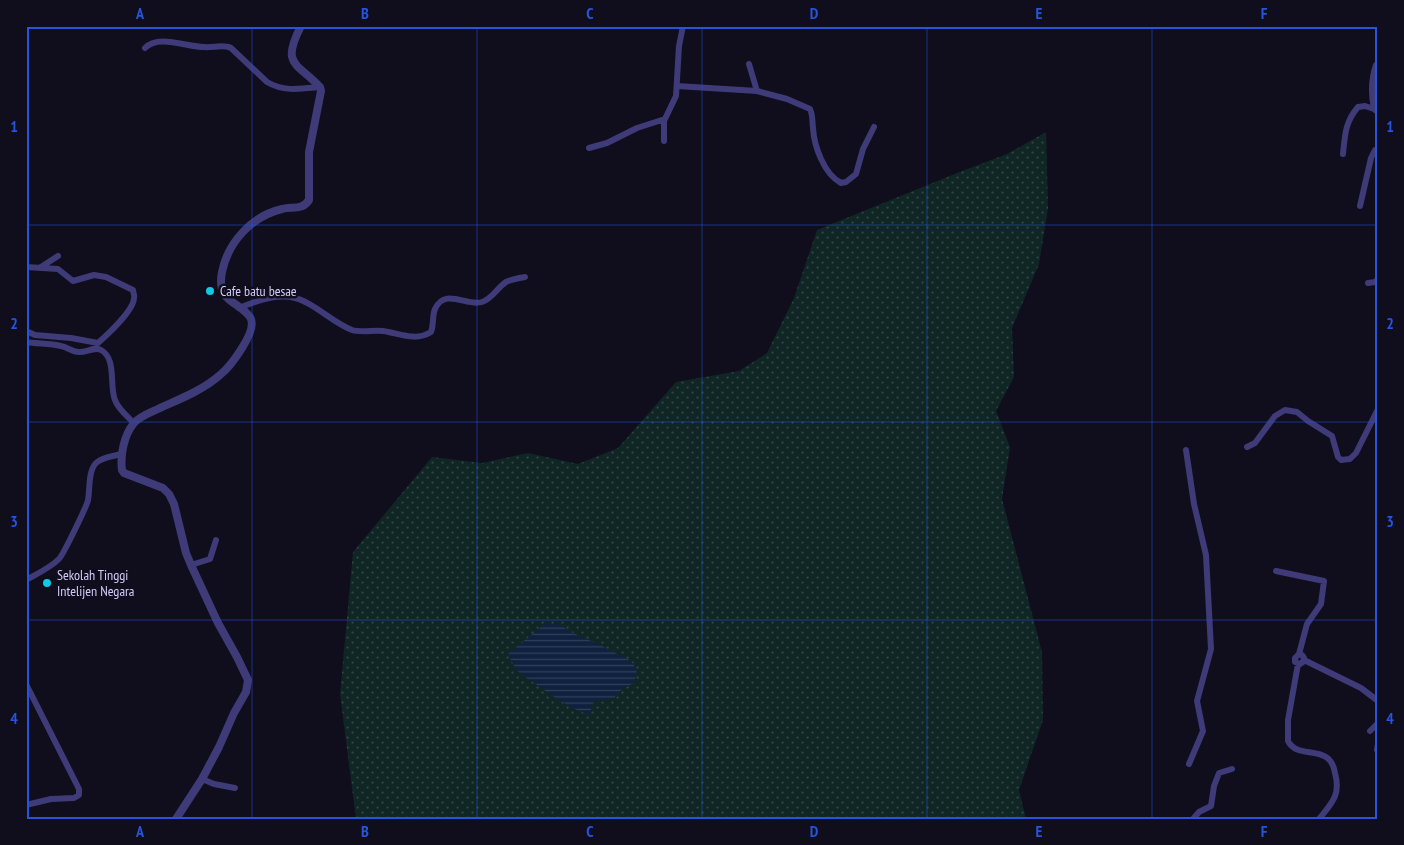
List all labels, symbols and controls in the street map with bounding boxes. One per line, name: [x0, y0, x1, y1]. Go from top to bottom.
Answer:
text: A: [135, 3, 145, 23]
text: B: [361, 3, 369, 23]
text: C: [586, 3, 594, 23]
text: D: [810, 3, 819, 23]
text: E: [1036, 3, 1043, 23]
text: F: [1261, 3, 1268, 23]
text: 1: [10, 116, 18, 136]
text: 1: [1386, 116, 1394, 136]
place label: Cafe batu besae: [220, 282, 297, 300]
marker: Cafe batu besae: [204, 285, 216, 297]
text: 2: [10, 313, 18, 333]
text: 2: [1386, 313, 1394, 333]
text: 3: [10, 511, 18, 531]
text: 3: [1386, 511, 1394, 531]
place label: Sekolah Tinggi Intelijen Negara: [57, 566, 134, 600]
marker: Sekolah Tinggi Intelijen Negara: [41, 577, 53, 589]
text: 4: [10, 708, 18, 728]
text: 4: [1386, 708, 1394, 728]
text: A: [135, 821, 145, 841]
text: B: [361, 821, 369, 841]
text: C: [586, 821, 594, 841]
text: D: [810, 821, 819, 841]
text: E: [1036, 821, 1043, 841]
text: F: [1261, 821, 1268, 841]

